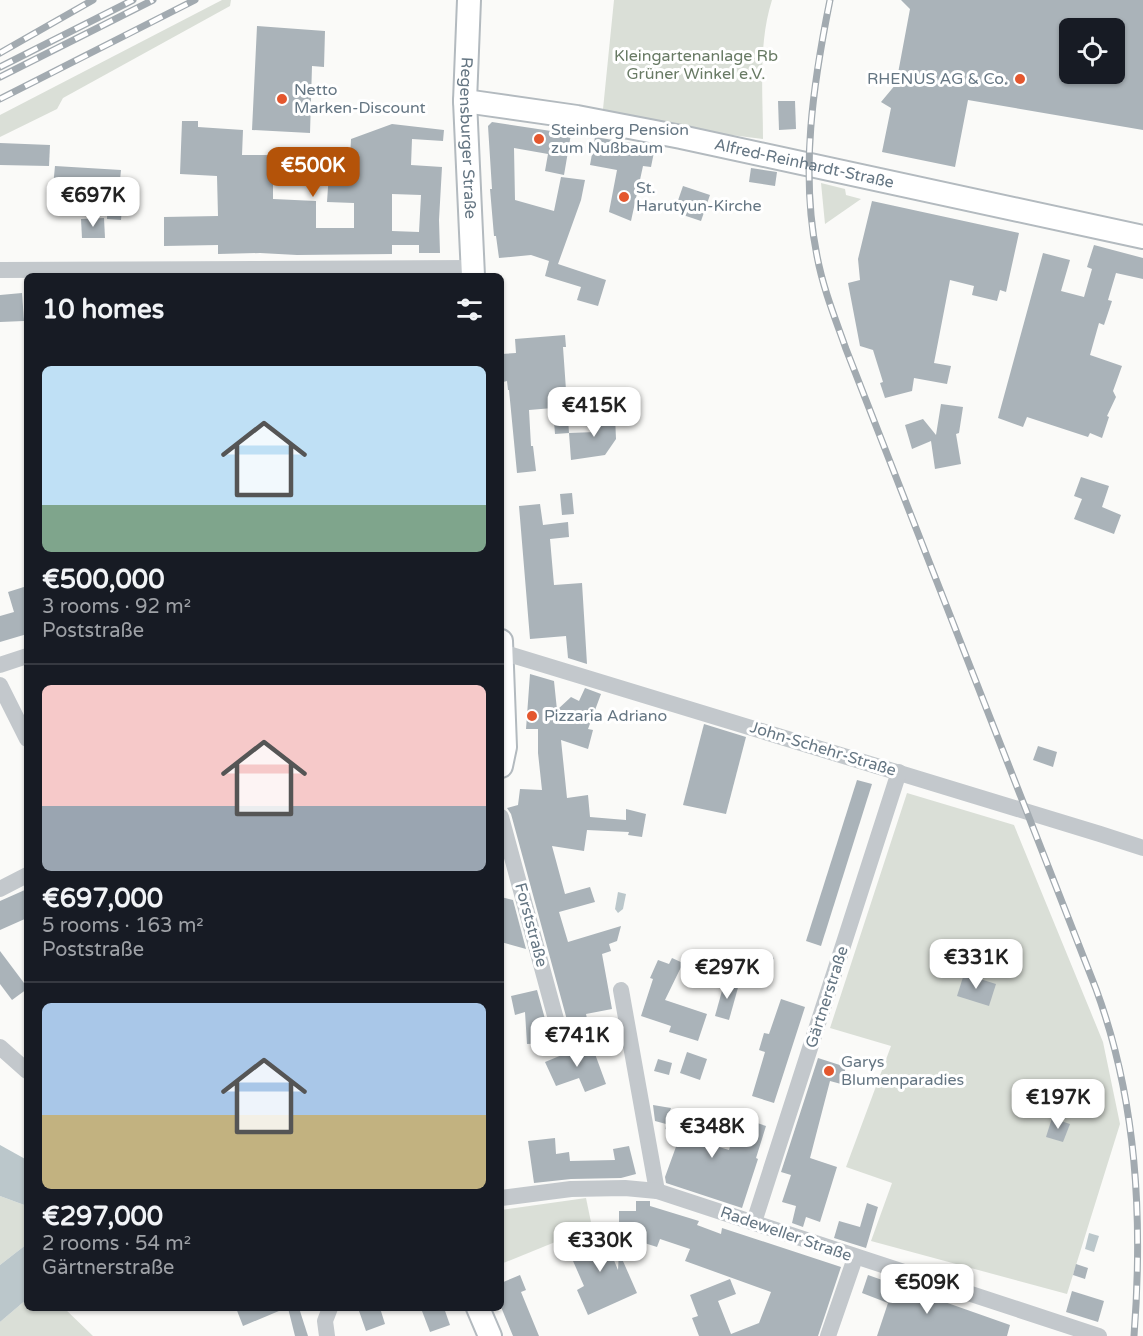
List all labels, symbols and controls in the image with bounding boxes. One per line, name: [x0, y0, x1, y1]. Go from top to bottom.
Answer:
map controls: [1059, 18, 1125, 84]
button: locate: [1059, 18, 1125, 84]
park label: Kleingartenanlage Rb Grüner Winkel e.V.: [614, 46, 778, 84]
street label: Regensburger Straße: [455, 57, 480, 219]
place label: RHENUS AG & Co.: [867, 69, 1008, 89]
marker: RHENUS AG & Co.: [1013, 72, 1027, 86]
place label: Netto Marken-Discount: [294, 80, 426, 118]
marker: Netto Marken-Discount: [275, 92, 289, 106]
place label: Steinberg Pension zum Nußbaum: [551, 120, 689, 158]
marker: Steinberg Pension zum Nußbaum: [532, 132, 546, 146]
street label: Alfred-Reinhardt-Straße: [712, 134, 896, 193]
pin: €500K: [271, 147, 355, 198]
text: €500K: [281, 154, 345, 178]
pin: €697K: [51, 177, 135, 228]
place label: St. Harutyun-Kirche: [636, 178, 762, 216]
text: €697K: [61, 184, 125, 208]
marker: St. Harutyun-Kirche: [617, 190, 631, 204]
icon: filters: [453, 293, 486, 326]
text: 10 homes: [42, 294, 164, 325]
pin: €415K: [552, 387, 636, 438]
text: €415K: [562, 394, 626, 418]
icon: home: [210, 405, 318, 513]
text: €500,000: [42, 564, 164, 595]
text: 3 rooms · 92 m²: [42, 595, 191, 619]
text: Poststraße: [42, 619, 144, 643]
place label: Pizzaria Adriano: [544, 706, 667, 726]
marker: Pizzaria Adriano: [525, 709, 539, 723]
street label: John-Schehr-Straße: [748, 717, 898, 781]
icon: home: [210, 724, 318, 832]
street label: Forststraße: [510, 881, 552, 969]
text: €697,000: [42, 883, 163, 914]
text: 5 rooms · 163 m²: [42, 914, 204, 938]
text: Poststraße: [42, 938, 144, 962]
pin: €331K: [934, 939, 1018, 990]
street label: Gärtnerstraße: [801, 944, 853, 1050]
text: €331K: [944, 946, 1008, 970]
pin: €297K: [685, 949, 769, 1000]
text: €297K: [695, 956, 759, 980]
pin: €741K: [535, 1017, 619, 1068]
text: €741K: [545, 1024, 609, 1048]
icon: home: [210, 1042, 318, 1150]
place label: Garys Blumenparadies: [841, 1052, 964, 1090]
marker: Garys Blumenparadies: [822, 1064, 836, 1078]
pin: €197K: [1016, 1079, 1100, 1130]
text: €197K: [1026, 1086, 1090, 1110]
pin: €348K: [670, 1108, 754, 1159]
text: €348K: [680, 1115, 744, 1139]
text: €297,000: [42, 1201, 163, 1232]
street label: Radeweller Straße: [718, 1202, 854, 1266]
pin: €330K: [558, 1222, 642, 1273]
text: €330K: [568, 1229, 632, 1253]
text: 2 rooms · 54 m²: [42, 1232, 191, 1256]
text: Gärtnerstraße: [42, 1256, 174, 1280]
pin: €509K: [885, 1264, 969, 1315]
text: €509K: [895, 1271, 959, 1295]

